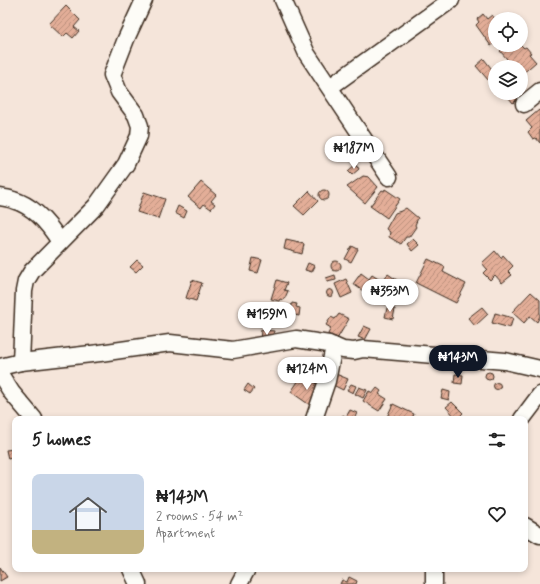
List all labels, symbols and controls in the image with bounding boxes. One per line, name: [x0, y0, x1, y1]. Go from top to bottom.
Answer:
map controls: [488, 12, 528, 100]
button: locate: [488, 12, 528, 52]
button: layers: [488, 60, 528, 100]
pin: ₦187M: [326, 136, 382, 170]
text: ₦187M: [334, 140, 374, 157]
pin: ₦353M: [362, 279, 418, 313]
text: ₦353M: [371, 283, 409, 300]
pin: ₦159M: [239, 302, 295, 336]
text: ₦159M: [247, 306, 287, 323]
pin: ₦143M: [430, 345, 486, 379]
text: ₦143M: [438, 349, 478, 366]
pin: ₦124M: [279, 357, 335, 391]
text: ₦124M: [286, 361, 328, 378]
text: 5 homes: [32, 429, 91, 451]
icon: filters: [486, 429, 508, 451]
text: ₦143M: [156, 486, 208, 508]
icon: home: [64, 490, 112, 538]
icon: heart: [486, 503, 508, 525]
text: 2 rooms · 54 m²: [156, 508, 243, 525]
text: Apartment: [156, 525, 215, 542]

